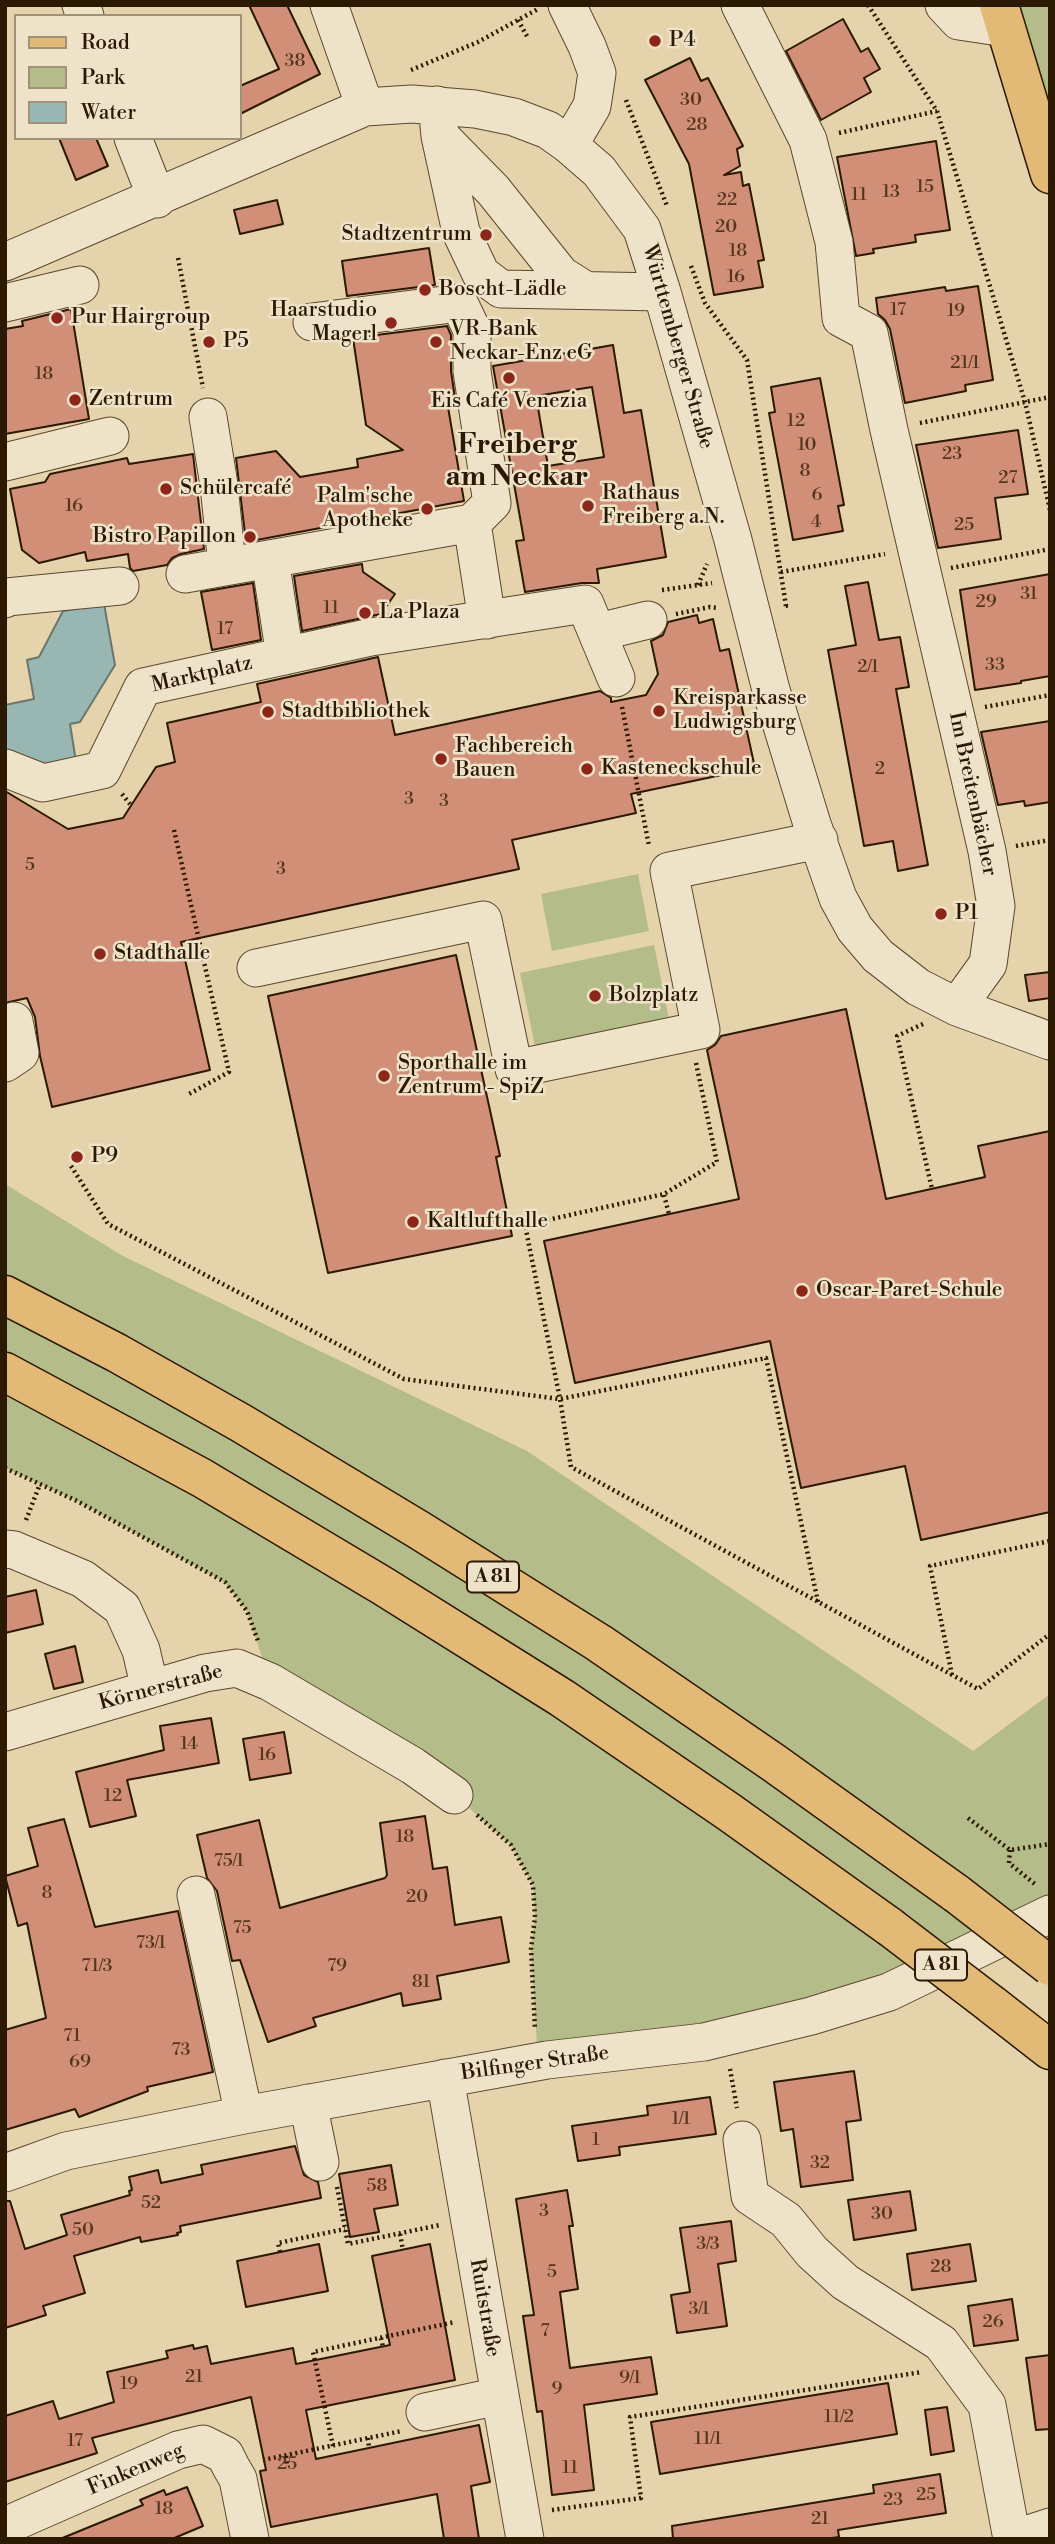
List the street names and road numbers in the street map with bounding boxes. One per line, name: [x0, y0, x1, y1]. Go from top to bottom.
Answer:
street label: Württemberger Straße: [636, 242, 718, 452]
street label: Marktplatz: [149, 651, 255, 699]
street label: Im Breitenbächer: [942, 710, 1002, 878]
road number: A 81: [467, 1562, 519, 1592]
street label: Körnerstraße: [96, 1659, 226, 1717]
road number: A 81: [915, 1950, 967, 1980]
street label: Bilfinger Straße: [459, 2041, 611, 2087]
street label: Ruitstraße: [463, 2257, 505, 2359]
street label: Finkenweg: [84, 2438, 188, 2502]

